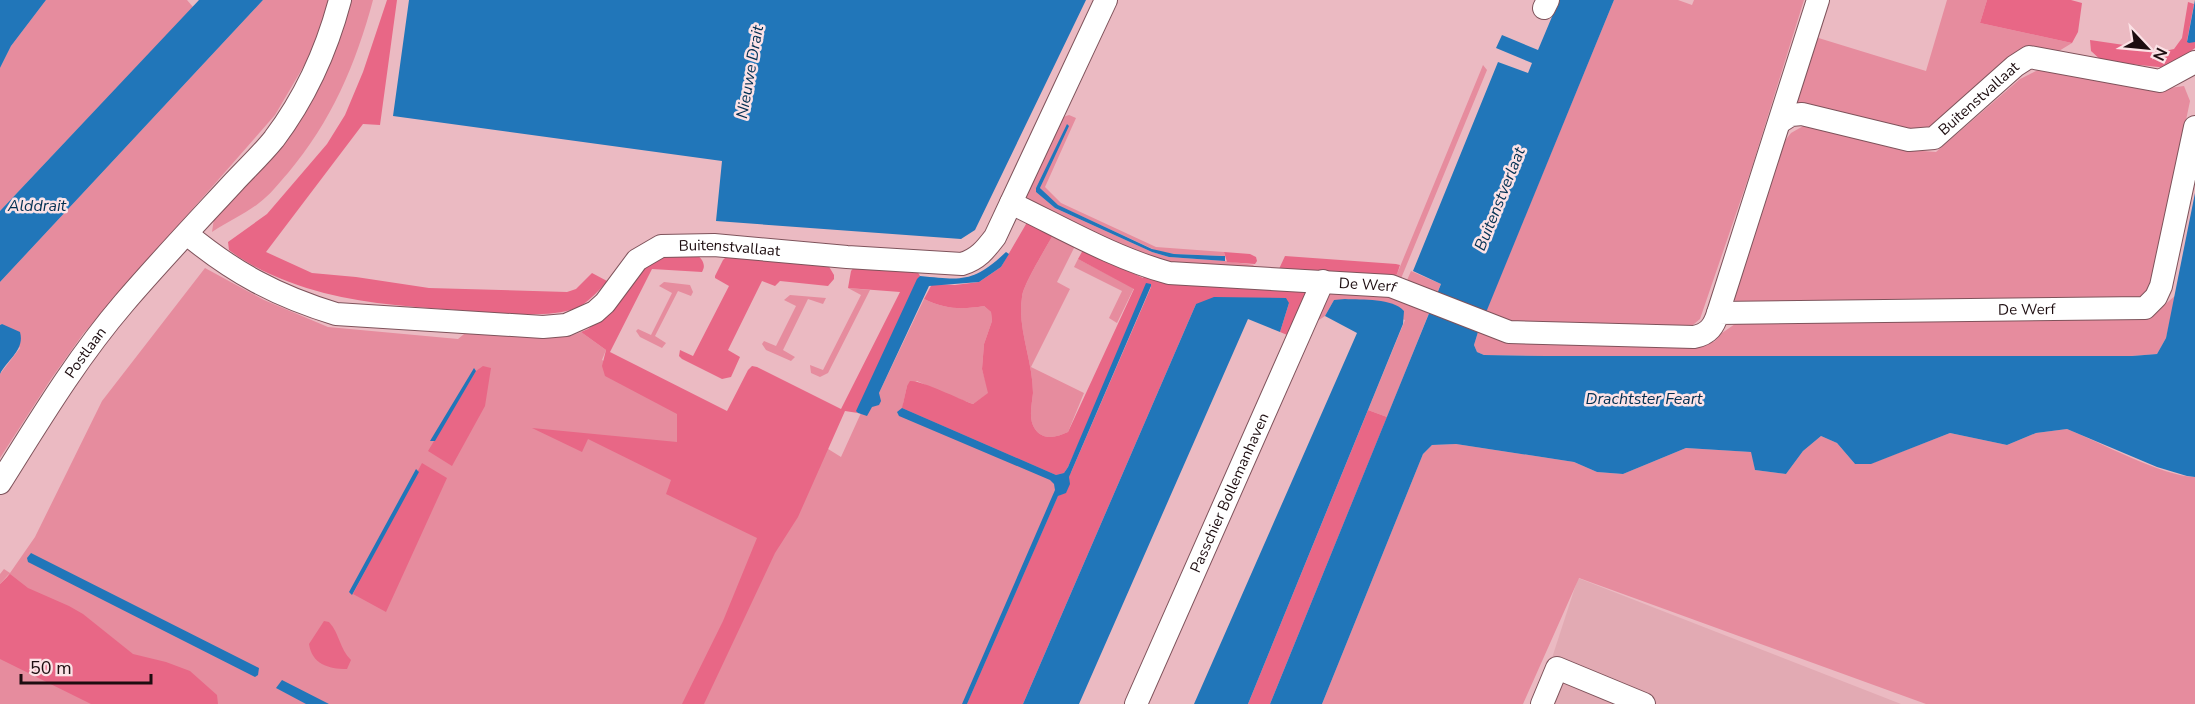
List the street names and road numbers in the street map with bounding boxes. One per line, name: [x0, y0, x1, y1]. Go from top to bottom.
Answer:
street label: Buitenstvallaat: [1934, 57, 2024, 140]
street label: Buitenstvallaat: [678, 235, 782, 261]
street label: De Werf: [1338, 273, 1400, 298]
street label: De Werf: [1998, 299, 2056, 320]
street label: Postlaan: [60, 323, 111, 382]
street label: Passchier Bollemanhaven: [1185, 410, 1274, 576]

